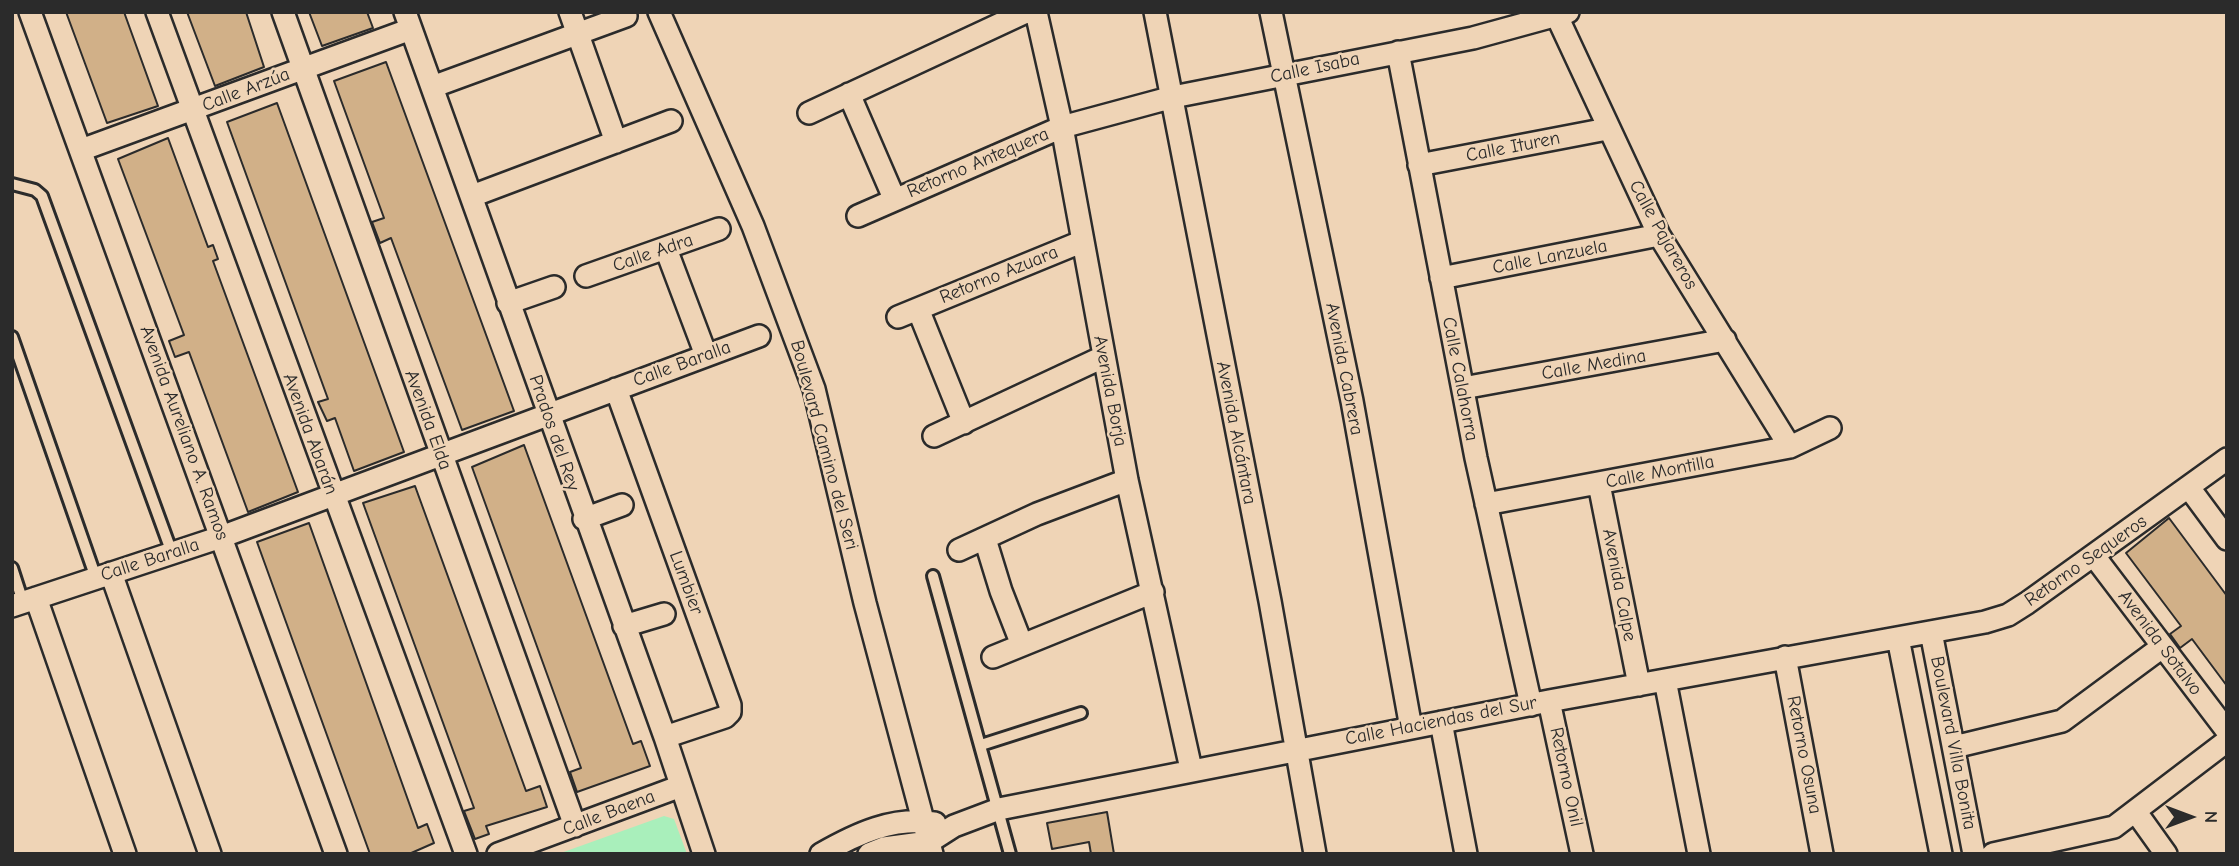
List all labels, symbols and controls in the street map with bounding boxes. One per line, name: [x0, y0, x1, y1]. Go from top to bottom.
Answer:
street label: Calle Isaba: [1268, 47, 1362, 89]
street label: Calle Arzúa: [199, 63, 293, 117]
street label: Retorno Antequera: [904, 123, 1052, 203]
street label: Calle Ituren: [1464, 127, 1562, 167]
street label: Calle Pajareros: [1624, 176, 1702, 294]
street label: Calle Adra: [610, 229, 696, 277]
street label: Calle Lanzuela: [1491, 235, 1609, 279]
street label: Retorno Azuara: [936, 241, 1062, 309]
street label: Avenida Cabrera: [1320, 301, 1368, 437]
street label: Calle Calahorra: [1437, 315, 1483, 443]
street label: Avenida Aureliano A. Ramos: [135, 323, 233, 543]
street label: Avenida Borja: [1088, 333, 1132, 449]
street label: Calle Baralla: [630, 336, 734, 392]
street label: Boulevard Camino del Seri: [785, 338, 863, 552]
street label: Calle Medina: [1540, 345, 1648, 385]
street label: Avenida Alcántara: [1211, 359, 1261, 507]
street label: Avenida Elda: [399, 367, 457, 473]
street label: Avenida Abarán: [277, 370, 343, 498]
street label: Prados del Rey: [524, 372, 584, 494]
street label: Calle Montilla: [1604, 450, 1716, 494]
street label: Retorno Sequeros: [2020, 510, 2152, 612]
street label: Avenida Calpe: [1597, 527, 1641, 643]
street label: Calle Baralla: [98, 533, 202, 587]
street label: Lumbier: [664, 548, 708, 618]
street label: Avenida Sotalvo: [2113, 586, 2207, 700]
street label: Boulevard Villa Bonita: [1925, 654, 1981, 832]
street label: Calle Haciendas del Sur: [1343, 691, 1539, 751]
street label: Retorno Osuna: [1781, 694, 1827, 816]
street label: Retorno Onil: [1544, 725, 1588, 829]
north arrow: [2155, 782, 2225, 852]
street label: Calle Baena: [560, 785, 658, 841]
text: N: [2200, 811, 2222, 823]

